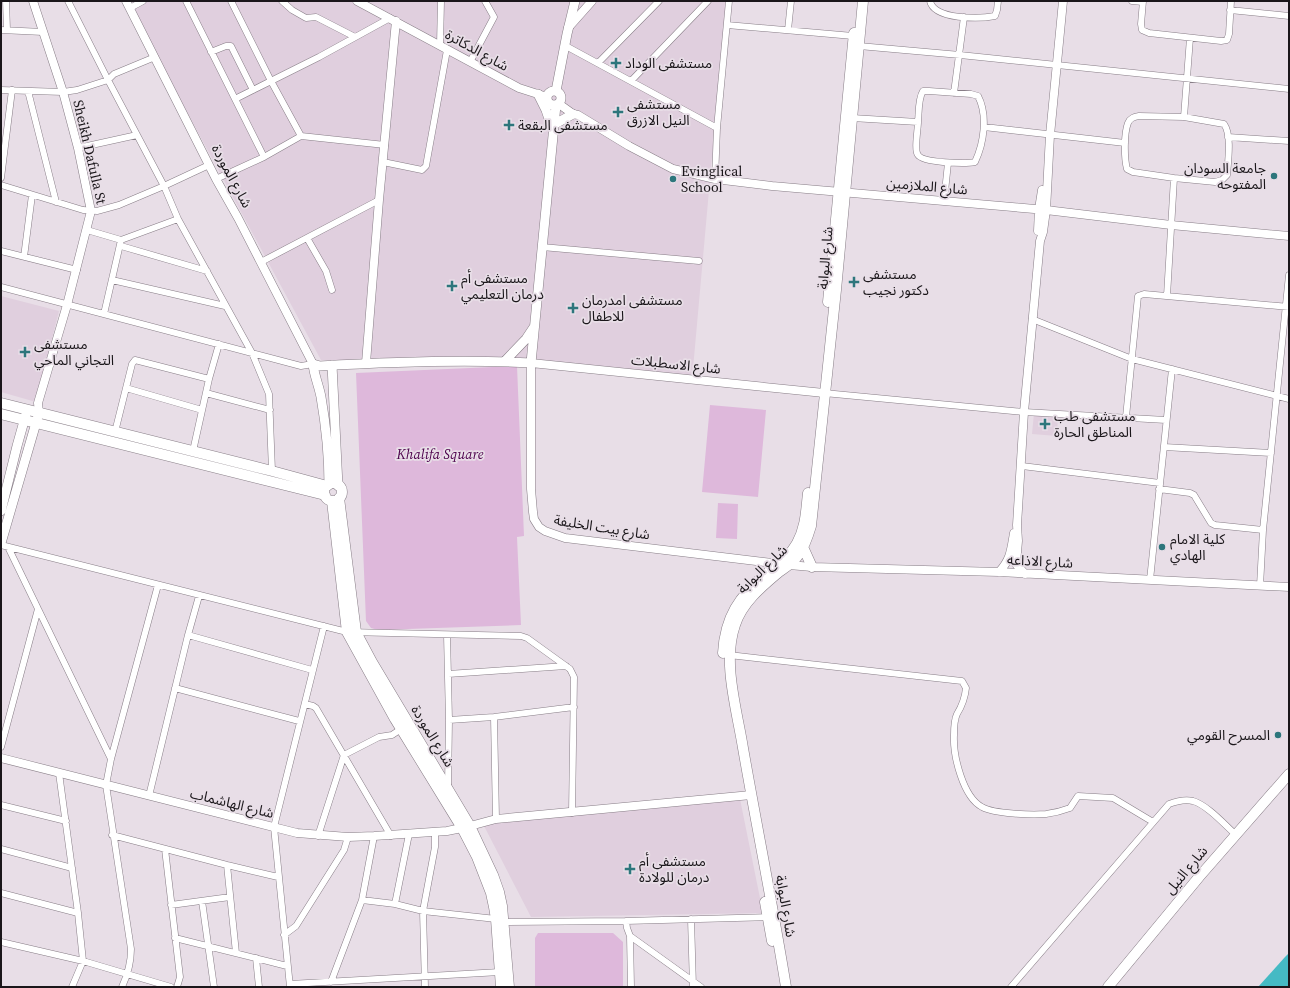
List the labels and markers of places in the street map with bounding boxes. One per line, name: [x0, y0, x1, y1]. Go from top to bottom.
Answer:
place label: مستشفى الوداد: [625, 53, 712, 73]
marker: مستشفى الوداد: [610, 57, 622, 69]
place label: مستشفى النيل الازرق: [627, 94, 690, 130]
marker: مستشفى النيل الازرق: [612, 106, 624, 118]
place label: مستشفى البقعة: [518, 115, 608, 135]
marker: مستشفى البقعة: [503, 119, 515, 131]
place label: جامعة السودان المفتوحه: [1184, 158, 1266, 194]
place label: Evinglical School: [681, 161, 742, 197]
marker: جامعة السودان المفتوحه: [1269, 171, 1279, 181]
marker: Evinglical School: [668, 174, 678, 184]
place label: مستشفى دكتور نجيب: [863, 264, 929, 300]
place label: مستشفى أم درمان التعليمي: [461, 268, 544, 305]
marker: مستشفى دكتور نجيب: [848, 276, 860, 288]
marker: مستشفى أم درمان التعليمي: [446, 280, 458, 292]
place label: مستشفى امدرمان للاطفال: [582, 290, 683, 326]
marker: مستشفى امدرمان للاطفال: [567, 302, 579, 314]
place label: مستشفى التجاني الماحي: [34, 334, 114, 371]
marker: مستشفى التجاني الماحي: [19, 346, 31, 358]
place label: مستشفى طب المناطق الحارة: [1054, 406, 1136, 442]
marker: مستشفى طب المناطق الحارة: [1039, 418, 1051, 430]
place label: كلية الامام الهادي: [1170, 529, 1225, 566]
marker: كلية الامام الهادي: [1157, 542, 1167, 552]
place label: المسرح القومي: [1187, 725, 1270, 746]
marker: المسرح القومي: [1273, 730, 1283, 740]
place label: مستشفى أم درمان للولادة: [639, 851, 710, 887]
marker: مستشفى أم درمان للولادة: [624, 863, 636, 875]

